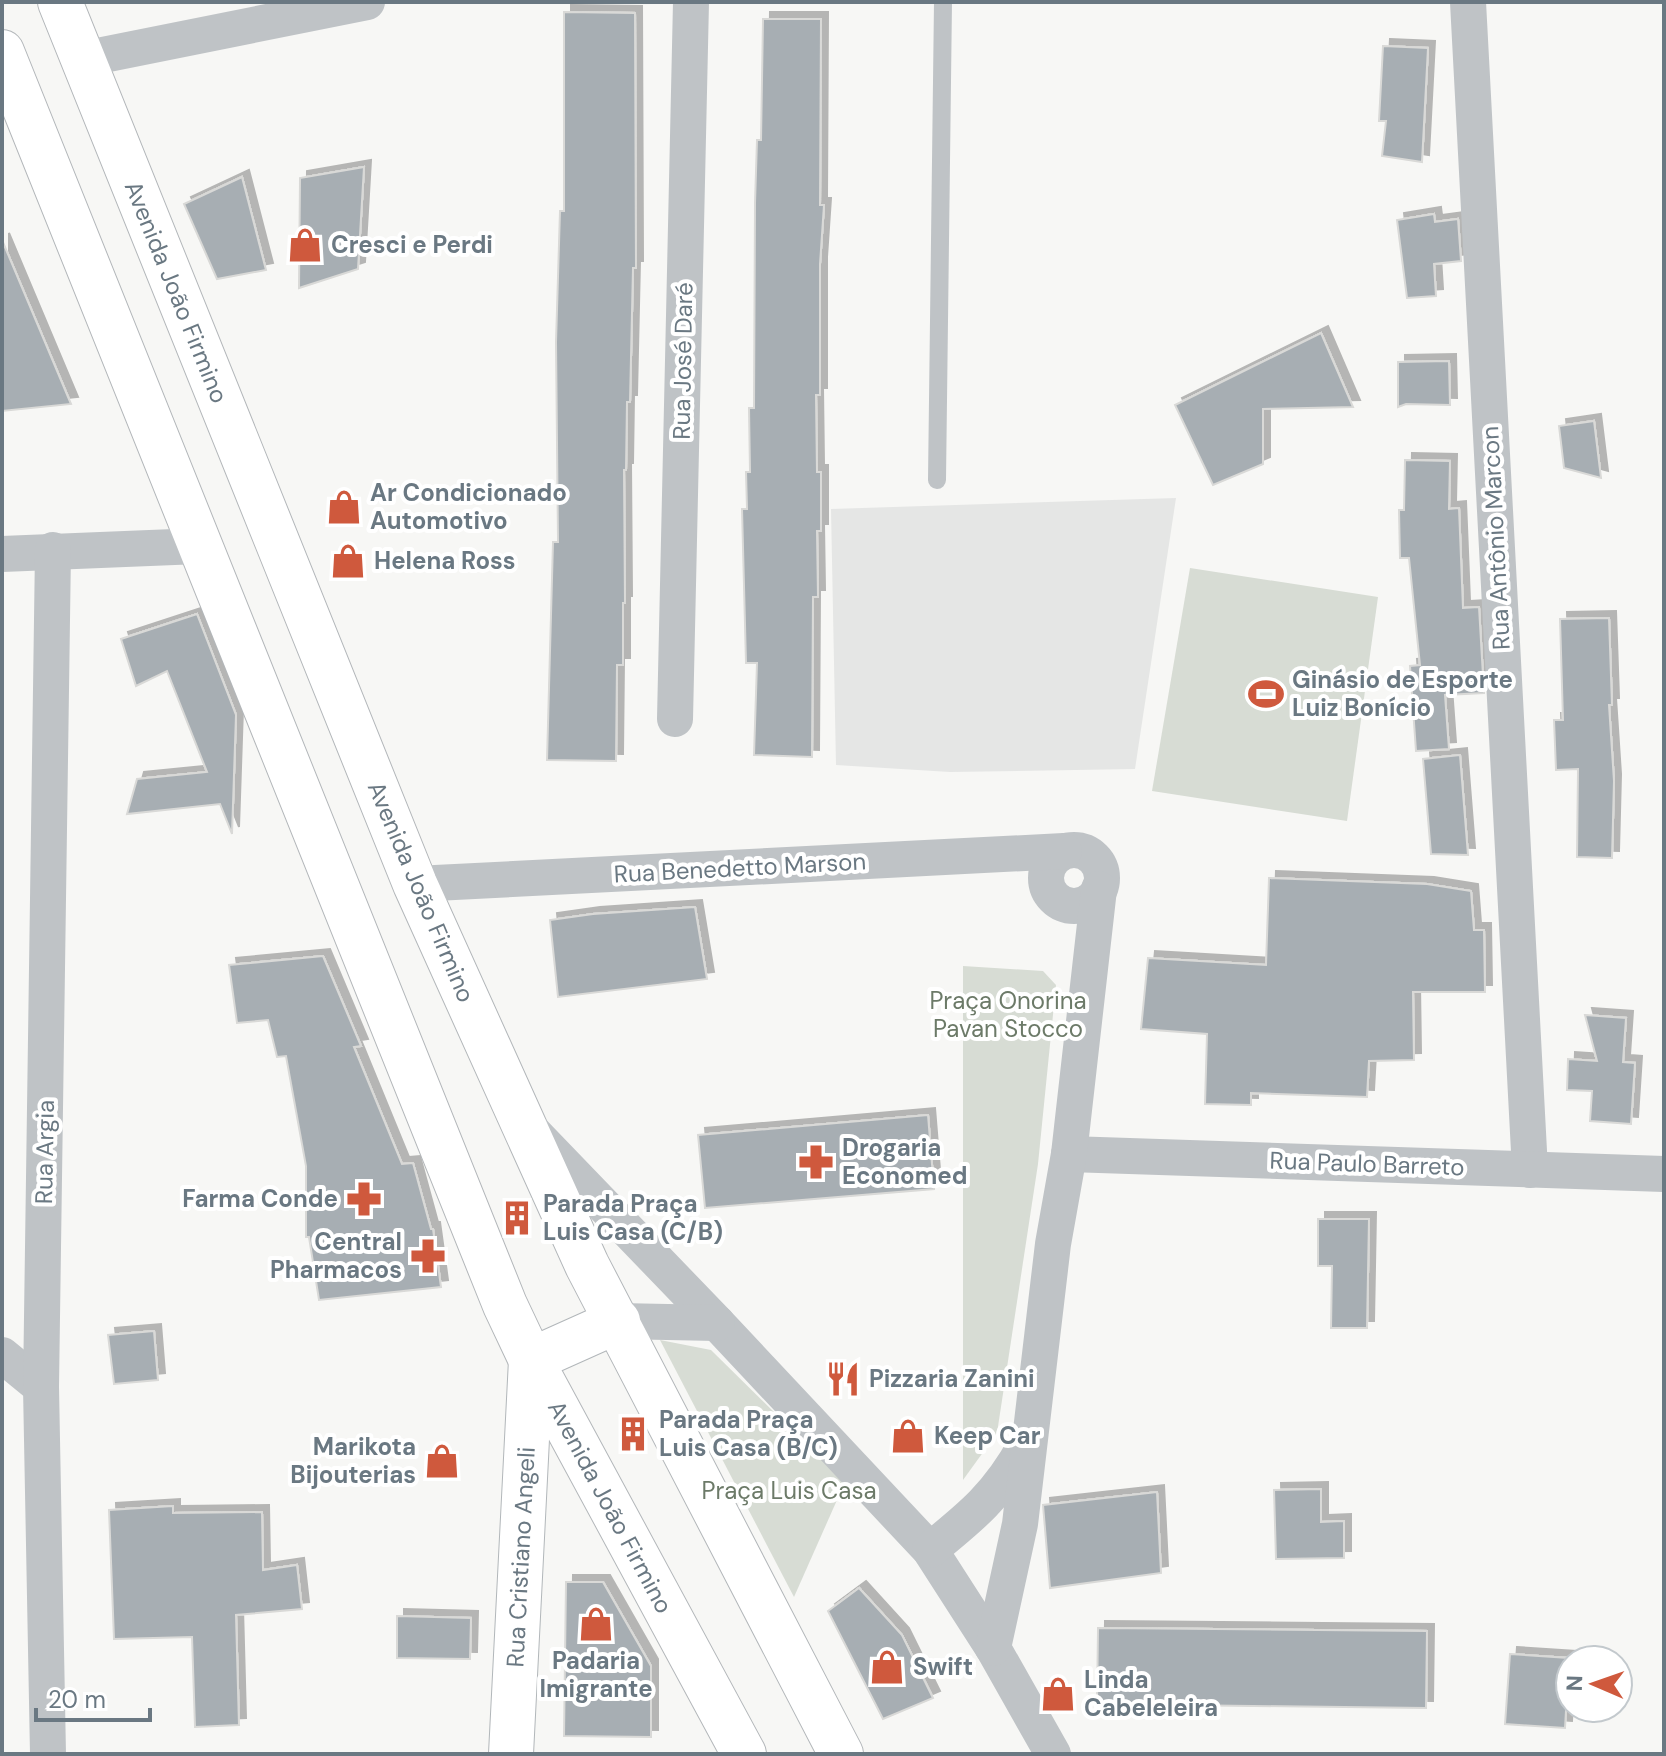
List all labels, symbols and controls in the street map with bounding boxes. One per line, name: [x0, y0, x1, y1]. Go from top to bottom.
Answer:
street label: Avenida João Firmino: [118, 176, 235, 407]
shop icon: Cresci e Perdi: [286, 226, 324, 264]
place label: Cresci e Perdi: [331, 229, 493, 260]
street label: Rua José Daré: [666, 282, 699, 440]
street label: Rua Antônio Marcon: [1474, 425, 1517, 651]
place label: Ar Condicionado Automotivo: [370, 477, 567, 536]
shop icon: Ar Condicionado Automotivo: [325, 488, 363, 526]
shop icon: Helena Ross: [329, 542, 367, 580]
place label: Helena Ross: [374, 545, 516, 576]
place label: Ginásio de Esporte Luiz Bonício: [1292, 664, 1513, 723]
sports icon: Ginásio de Esporte Luiz Bonício: [1247, 675, 1285, 713]
street label: Avenida João Firmino: [361, 777, 482, 1007]
street label: Rua Benedetto Marson: [613, 845, 867, 890]
park label: Praça Onorina Pavan Stocco: [929, 985, 1087, 1044]
street label: Rua Argia: [28, 1100, 61, 1204]
place label: Drogaria Economed: [842, 1132, 967, 1191]
pharmacy icon: Drogaria Economed: [797, 1143, 835, 1181]
street label: Rua Paulo Barreto: [1269, 1145, 1465, 1182]
pharmacy icon: Farma Conde: [345, 1180, 383, 1218]
place label: Farma Conde: [182, 1183, 338, 1214]
place label: Parada Praça Luis Casa (C/B): [543, 1188, 723, 1247]
building icon: Parada Praça Luis Casa (C/B): [498, 1199, 536, 1237]
place label: Central Pharmacos: [270, 1226, 402, 1285]
pharmacy icon: Central Pharmacos: [409, 1237, 447, 1275]
restaurant icon: Pizzaria Zanini: [824, 1360, 862, 1398]
place label: Pizzaria Zanini: [869, 1363, 1035, 1394]
street label: Avenida João Firmino: [541, 1395, 680, 1619]
place label: Parada Praça Luis Casa (B/C): [659, 1404, 838, 1463]
building icon: Parada Praça Luis Casa (B/C): [614, 1415, 652, 1453]
shop icon: Keep Car: [889, 1417, 927, 1455]
place label: Keep Car: [934, 1420, 1041, 1451]
place label: Marikota Bijouterias: [290, 1431, 416, 1490]
shop icon: Marikota Bijouterias: [423, 1442, 461, 1480]
street label: Rua Cristiano Angeli: [499, 1446, 542, 1668]
park label: Praça Luis Casa: [702, 1475, 876, 1506]
shop icon: Padaria Imigrante: [577, 1605, 615, 1643]
north arrow: [1554, 1644, 1634, 1724]
place label: Padaria Imigrante: [539, 1645, 653, 1704]
shop icon: Swift: [868, 1648, 906, 1686]
place label: Swift: [913, 1651, 973, 1682]
place label: Linda Cabeleleira: [1084, 1664, 1218, 1723]
scale bar: [36, 1672, 150, 1722]
shop icon: Linda Cabeleleira: [1039, 1675, 1077, 1713]
text: N: [1560, 1675, 1589, 1692]
text: 20 m: [48, 1684, 106, 1715]

